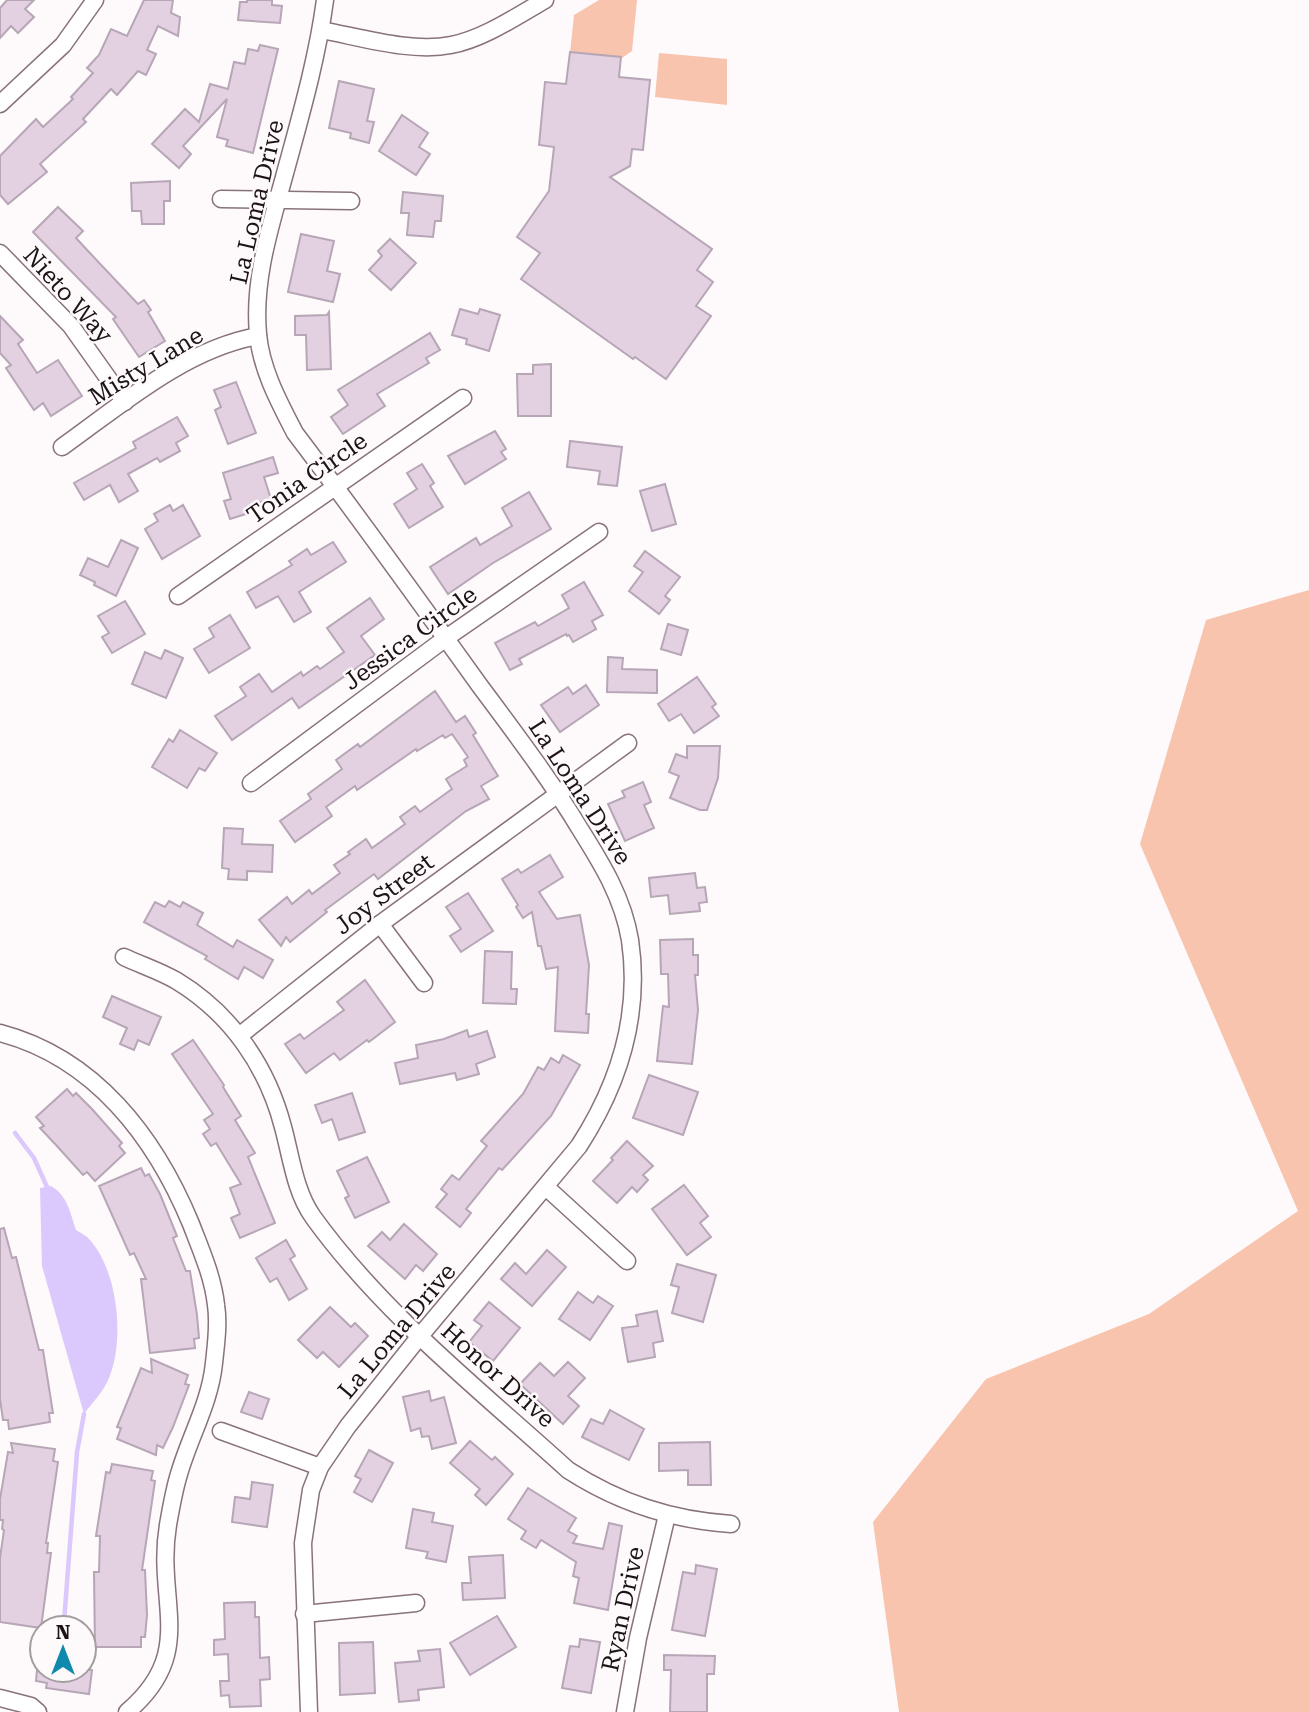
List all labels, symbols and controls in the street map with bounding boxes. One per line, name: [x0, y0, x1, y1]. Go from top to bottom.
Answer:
street label: La Loma Drive: [225, 117, 289, 287]
street label: Nieto Way: [18, 241, 119, 349]
street label: Misty Lane: [84, 321, 208, 411]
street label: Tonia Circle: [242, 426, 372, 530]
street label: Jessica Circle: [338, 580, 482, 696]
street label: La Loma Drive: [523, 714, 637, 870]
street label: Joy Street: [329, 848, 439, 940]
street label: La Loma Drive: [332, 1258, 462, 1404]
street label: Honor Drive: [435, 1317, 561, 1433]
street label: Ryan Drive: [596, 1544, 650, 1674]
north arrow: [28, 1614, 98, 1684]
text: N: [56, 1621, 71, 1644]

